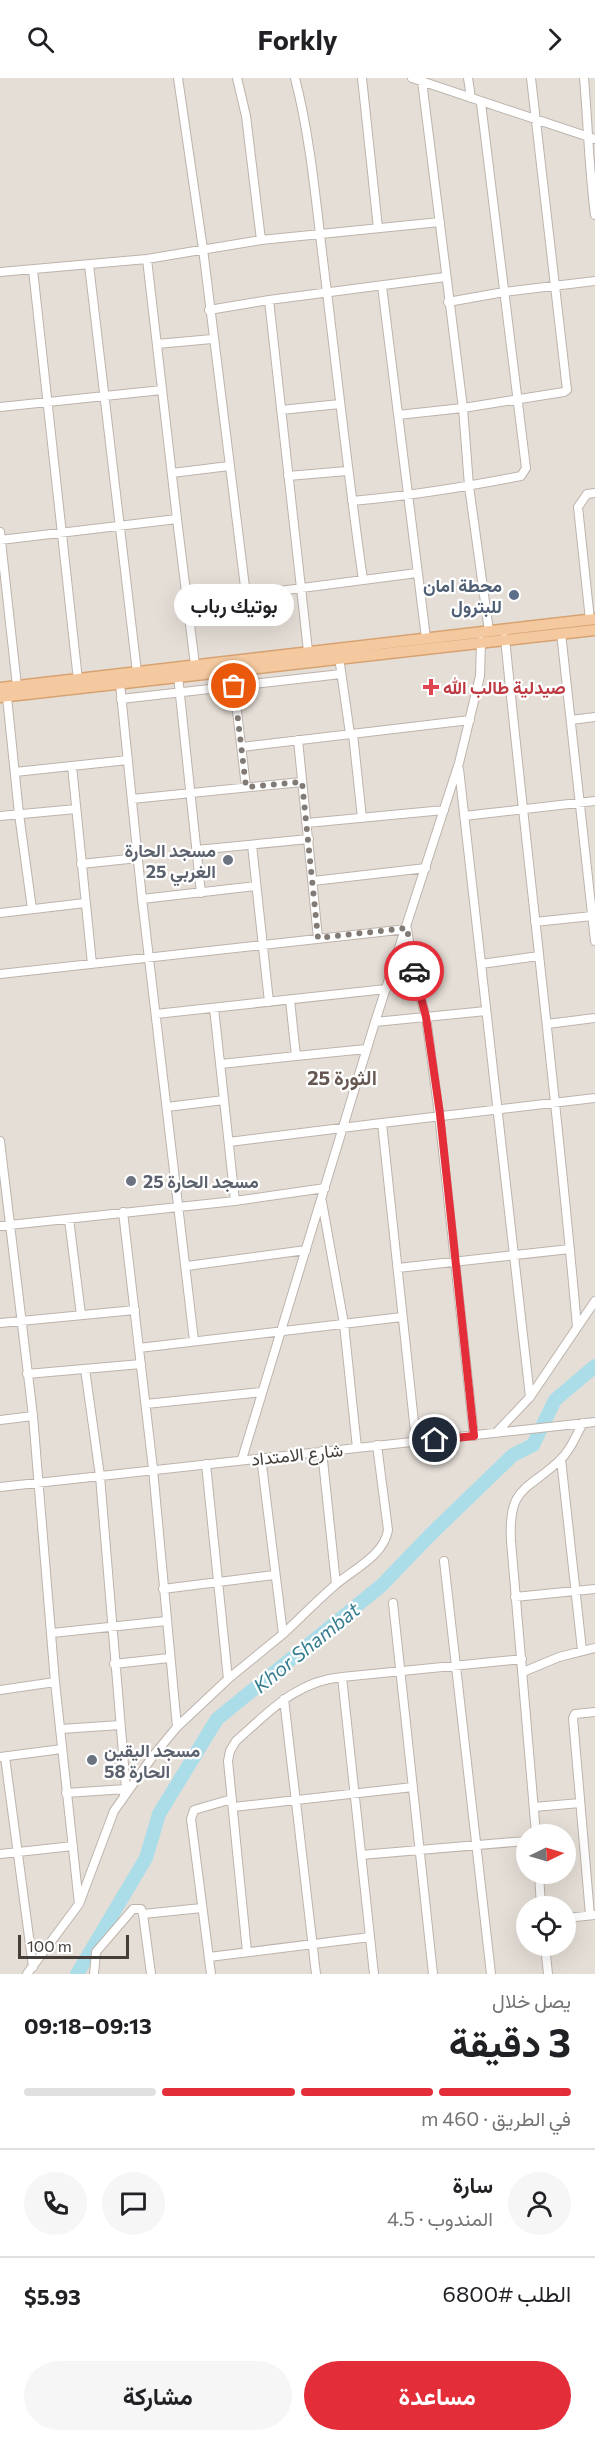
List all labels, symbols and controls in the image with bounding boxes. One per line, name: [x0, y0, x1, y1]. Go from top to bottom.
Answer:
icon: search: [24, 23, 57, 56]
text: Forkly: [257, 23, 338, 56]
icon: forward: [538, 23, 571, 56]
place label: محطة امان للبترول: [423, 574, 502, 618]
callout: بوتيك رباب: [174, 584, 294, 626]
marker: محطة امان للبترول: [507, 588, 521, 602]
text: بوتيك رباب: [190, 593, 278, 617]
pin: [208, 660, 259, 711]
icon: bag: [217, 669, 250, 702]
place label: صيدلية طالب الله: [443, 676, 566, 699]
marker: صيدلية طالب الله: [424, 680, 438, 694]
place label: مسجد الحارة 25 الغربي: [124, 839, 216, 887]
marker: مسجد الحارة 25 الغربي: [221, 853, 235, 867]
courier: [384, 941, 444, 1001]
icon: car: [398, 955, 431, 988]
district label: الثورة 25: [307, 1065, 377, 1091]
place label: مسجد الحارة 25: [143, 1170, 259, 1193]
marker: مسجد الحارة 25: [124, 1174, 138, 1188]
pin: [409, 1414, 460, 1465]
icon: home: [418, 1423, 451, 1456]
street label: شارع الامتداد: [250, 1438, 344, 1472]
water label: Khor Shambat: [248, 1596, 365, 1697]
place label: مسجد اليقين الحارة 58: [104, 1739, 201, 1783]
marker: مسجد اليقين الحارة 58: [85, 1753, 99, 1767]
north arrow: [516, 1824, 576, 1884]
map controls: [516, 1824, 576, 1956]
button: locate: [516, 1896, 576, 1956]
scale bar: [18, 1932, 129, 1960]
text: 100 m: [27, 1936, 72, 1955]
text: يصل خلال: [492, 1988, 571, 2012]
text: 09:13–09:18: [24, 2012, 152, 2039]
text: 3 دقيقة: [449, 2017, 571, 2065]
text: في الطريق · 460 m: [421, 2106, 571, 2130]
text: سارة: [452, 2171, 493, 2198]
button: phone: [24, 2172, 87, 2235]
button: chat: [102, 2172, 165, 2235]
button: person: [508, 2172, 571, 2235]
text: المندوب · 4.5: [387, 2206, 493, 2230]
text: الطلب #6800: [443, 2280, 571, 2307]
text: $5.93: [24, 2283, 81, 2310]
button: مشاركة: [24, 2361, 292, 2430]
button: مساعدة: [304, 2361, 571, 2430]

